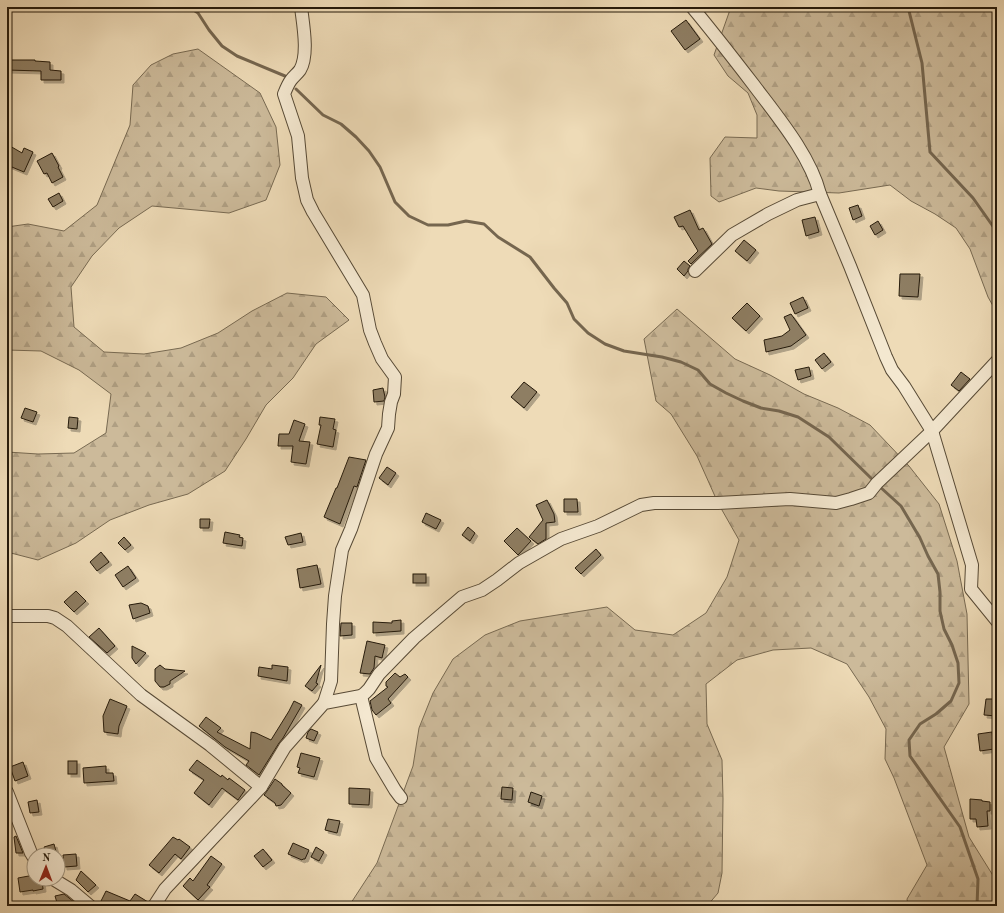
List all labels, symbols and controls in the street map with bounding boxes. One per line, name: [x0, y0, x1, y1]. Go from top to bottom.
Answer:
north arrow: [26, 847, 66, 887]
text: N: [42, 853, 51, 864]

